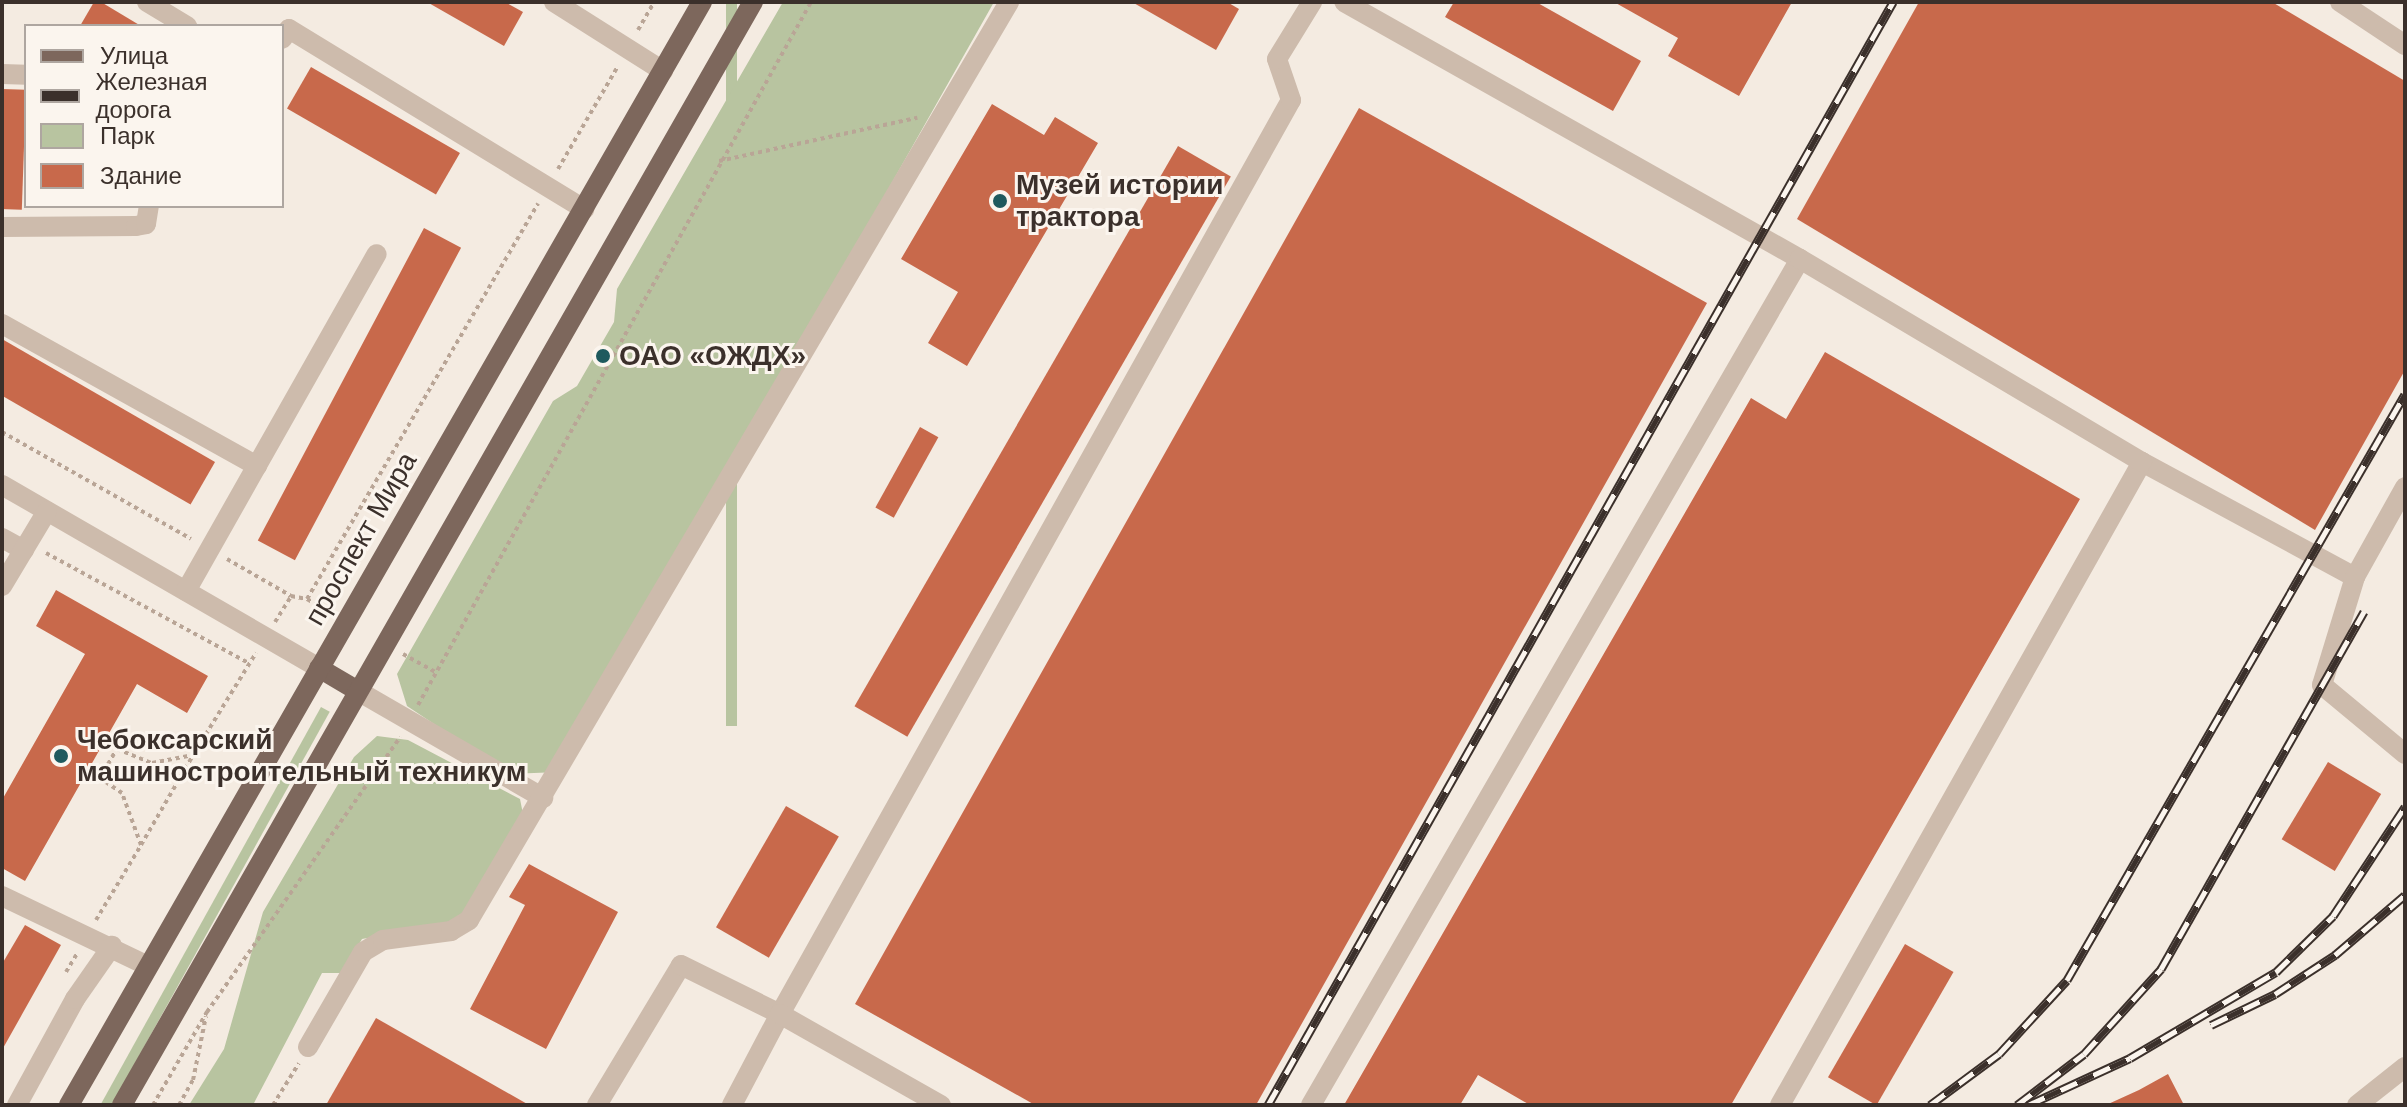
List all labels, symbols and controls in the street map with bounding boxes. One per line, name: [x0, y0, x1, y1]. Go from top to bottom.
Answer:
legend: [24, 24, 284, 208]
text: Улица: [100, 42, 168, 69]
text: Железная дорога: [96, 68, 207, 123]
text: Парк: [100, 122, 154, 149]
text: Здание: [100, 162, 182, 189]
place label: Музей истории трактора: [1016, 168, 1223, 234]
marker: Музей истории трактора: [991, 192, 1009, 210]
place label: ОАО «ОЖДХ»: [619, 339, 806, 373]
marker: ОАО «ОЖДХ»: [594, 347, 612, 365]
street label: проспект Мира: [298, 446, 424, 632]
place label: Чебоксарский машиностроительный техникум: [77, 723, 526, 789]
marker: Чебоксарский машиностроительный техникум: [52, 747, 70, 765]

